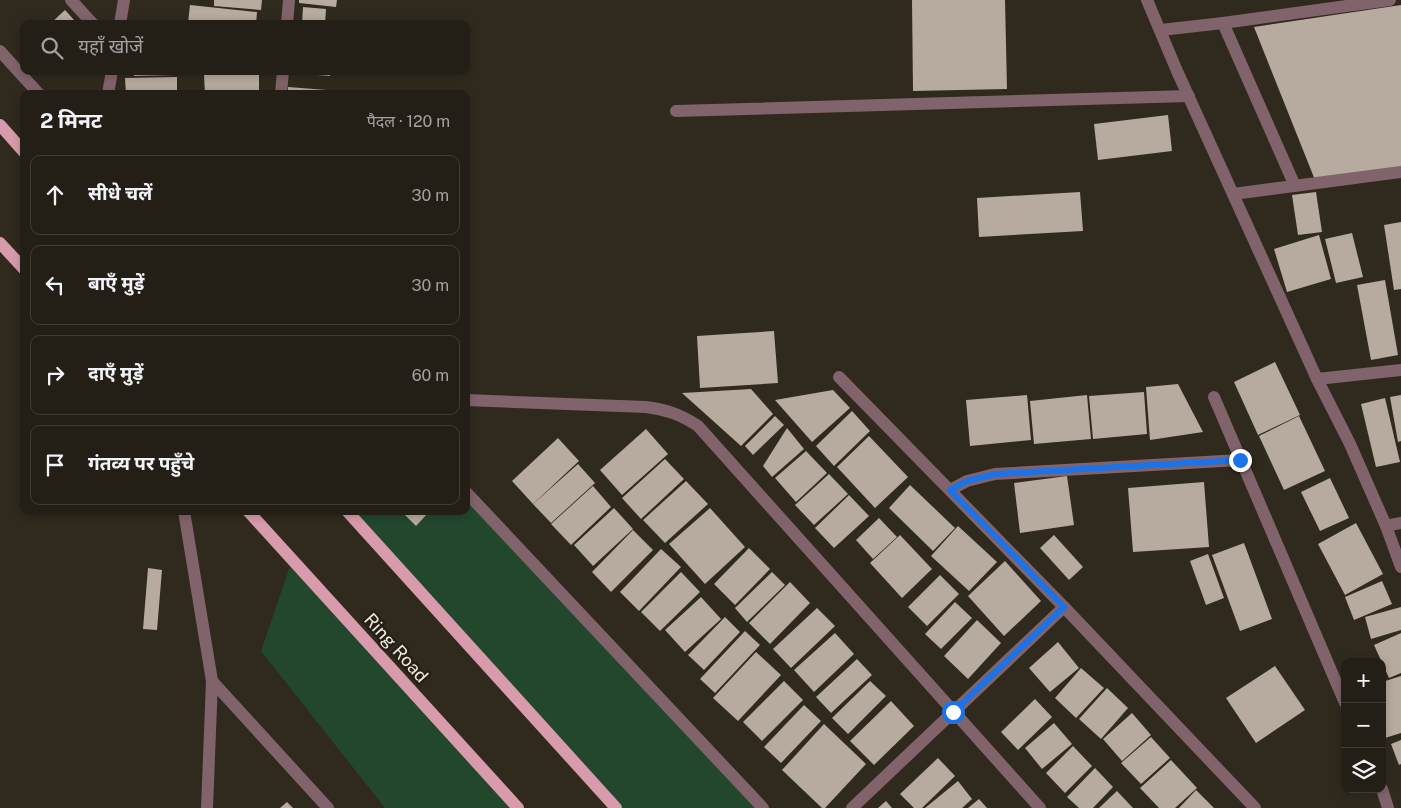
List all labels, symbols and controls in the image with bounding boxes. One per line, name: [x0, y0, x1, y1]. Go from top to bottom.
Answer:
search box: [20, 20, 470, 75]
icon: search: [38, 34, 66, 62]
text: यहाँ खोजें: [78, 35, 143, 57]
text: 2 मिनट: [40, 108, 102, 133]
text: पैदल · 120 m: [367, 112, 450, 131]
icon: ahead: [41, 181, 69, 209]
text: सीधे चलें: [88, 182, 152, 204]
text: 30 m: [412, 186, 449, 205]
icon: left: [41, 271, 69, 299]
text: बाएँ मुड़ें: [88, 272, 144, 294]
text: 30 m: [412, 276, 449, 295]
icon: right: [41, 361, 69, 389]
text: दाएँ मुड़ें: [88, 362, 143, 384]
text: 60 m: [412, 366, 449, 385]
route end: [1229, 449, 1252, 472]
icon: arrive: [41, 451, 69, 479]
text: गंतव्य पर पहुँचे: [88, 452, 194, 474]
street label: Ring Road: [360, 609, 433, 686]
map controls: [1341, 658, 1386, 793]
button: +: [1341, 658, 1386, 703]
route start: [942, 701, 965, 724]
button: −: [1341, 703, 1386, 748]
button: layers: [1341, 748, 1386, 793]

